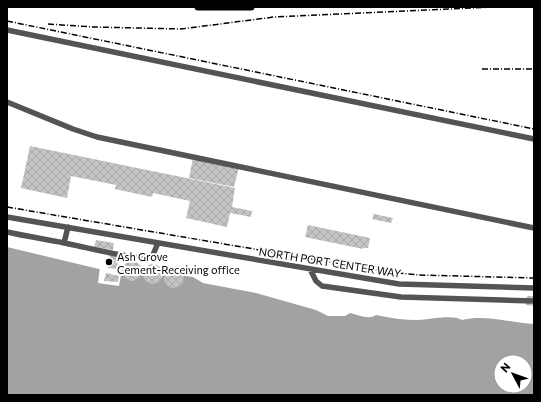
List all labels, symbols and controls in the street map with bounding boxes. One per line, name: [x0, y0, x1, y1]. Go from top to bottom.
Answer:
street label: NORTH PORT CENTER WAY: [258, 244, 402, 280]
place label: Ash Grove Cement-Receiving office: [117, 250, 240, 276]
marker: Ash Grove Cement-Receiving office: [104, 257, 114, 267]
north arrow: [493, 354, 533, 394]
text: N: [497, 360, 513, 374]

